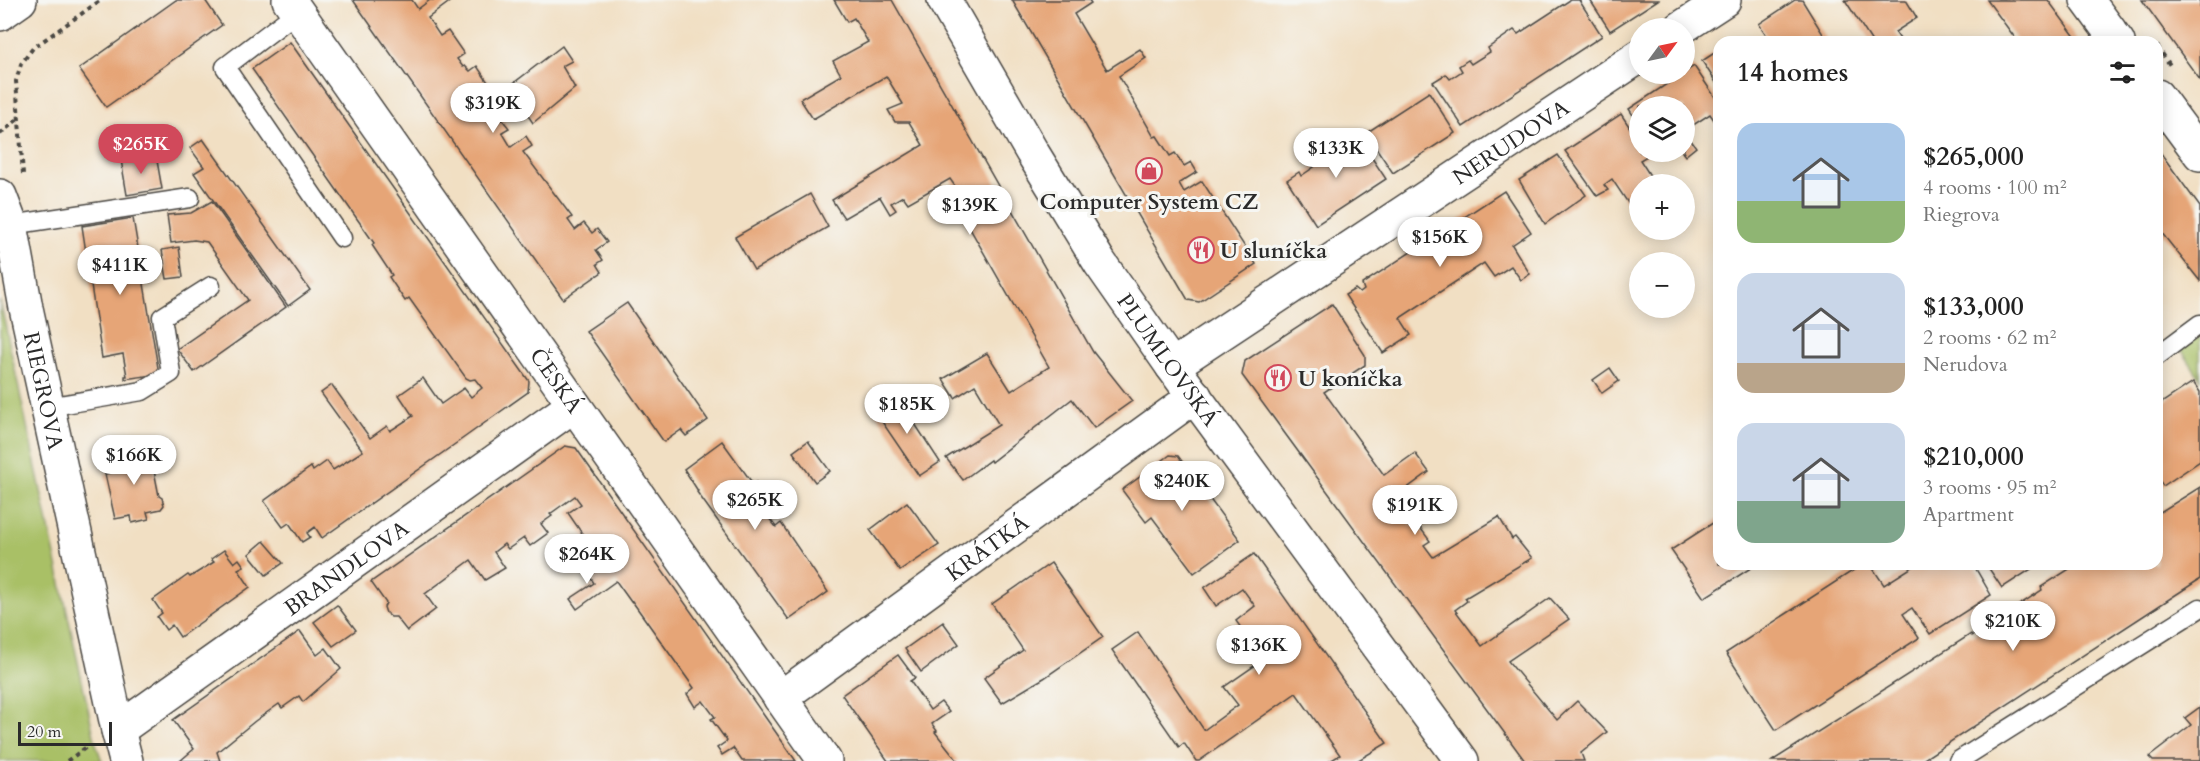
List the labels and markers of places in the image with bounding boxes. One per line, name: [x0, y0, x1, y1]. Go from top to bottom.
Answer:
pin: $319K: [451, 83, 535, 134]
pin: $265K: [99, 124, 183, 175]
pin: $133K: [1294, 128, 1378, 179]
shop icon: Computer System CZ: [1134, 156, 1164, 186]
pin: $139K: [928, 185, 1012, 236]
place label: Computer System CZ: [1040, 187, 1258, 217]
pin: $156K: [1398, 217, 1482, 268]
restaurant icon: U sluníčka: [1186, 235, 1216, 265]
place label: U sluníčka: [1220, 236, 1327, 266]
pin: $411K: [78, 245, 162, 296]
restaurant icon: U koníčka: [1263, 363, 1293, 393]
place label: U koníčka: [1298, 364, 1403, 394]
pin: $185K: [865, 384, 949, 435]
pin: $166K: [92, 435, 176, 486]
pin: $240K: [1140, 461, 1224, 512]
pin: $265K: [713, 480, 797, 531]
pin: $191K: [1373, 485, 1457, 536]
pin: $264K: [545, 534, 629, 585]
pin: $210K: [1971, 601, 2055, 652]
pin: $136K: [1217, 625, 1301, 676]

